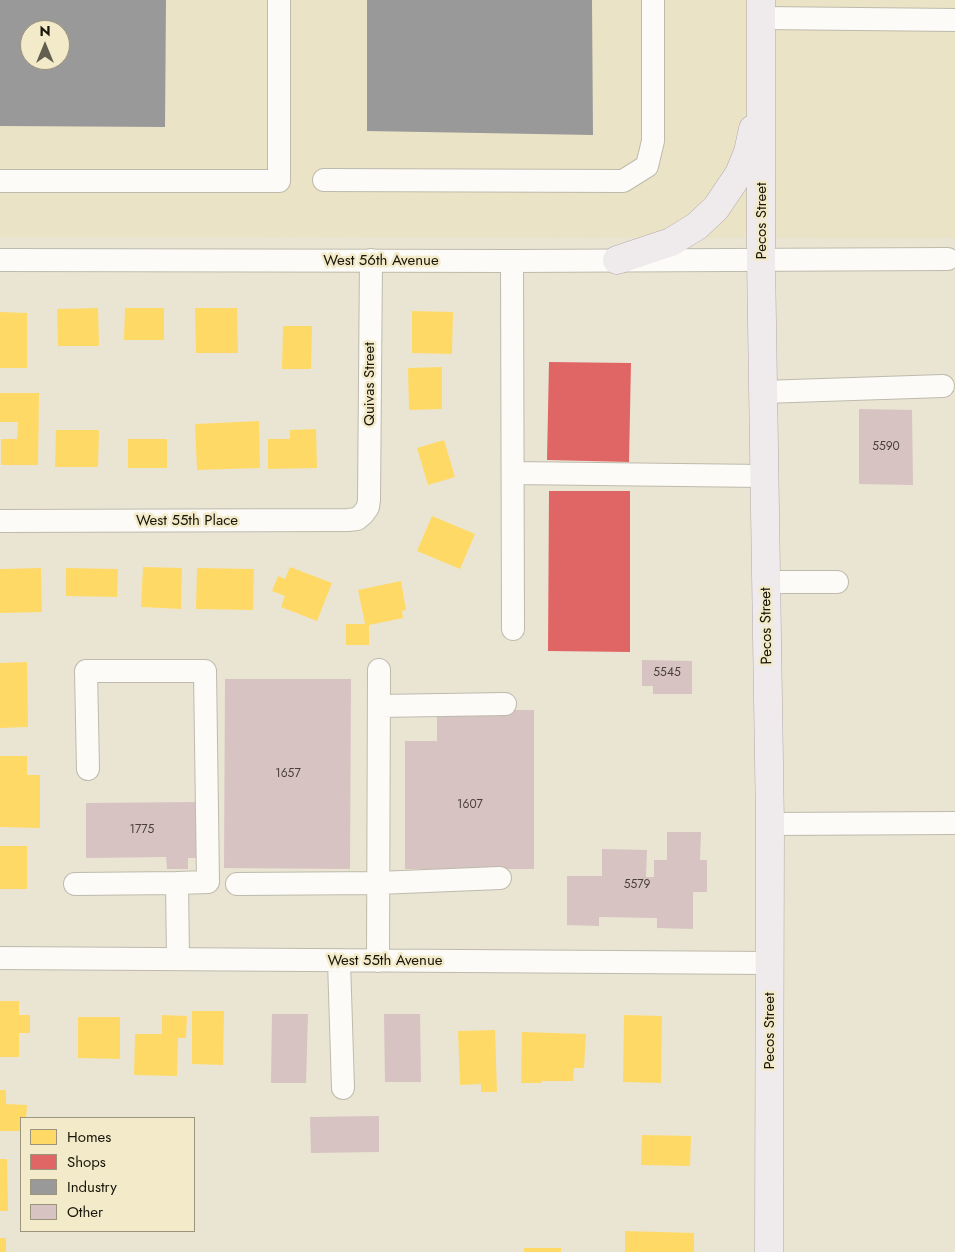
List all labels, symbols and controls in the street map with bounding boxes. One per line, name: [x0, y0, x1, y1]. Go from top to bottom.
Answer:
north arrow: [20, 20, 70, 70]
text: N: [39, 21, 51, 41]
street label: Pecos Street: [753, 182, 771, 260]
street label: West 56th Avenue: [323, 252, 439, 270]
street label: Quivas Street: [361, 342, 379, 426]
house number: 5590: [872, 440, 900, 454]
street label: West 55th Place: [136, 512, 238, 530]
street label: Pecos Street: [757, 587, 777, 665]
house number: 5545: [653, 666, 681, 680]
house number: 1657: [275, 767, 301, 781]
house number: 1607: [457, 798, 483, 812]
house number: 1775: [130, 823, 154, 837]
house number: 5579: [624, 878, 650, 892]
street label: West 55th Avenue: [327, 952, 443, 970]
street label: Pecos Street: [761, 992, 779, 1070]
legend: [20, 1117, 195, 1232]
text: Homes: [67, 1126, 111, 1148]
text: Shops: [67, 1151, 106, 1173]
text: Industry: [67, 1176, 117, 1198]
text: Other: [67, 1201, 103, 1223]

